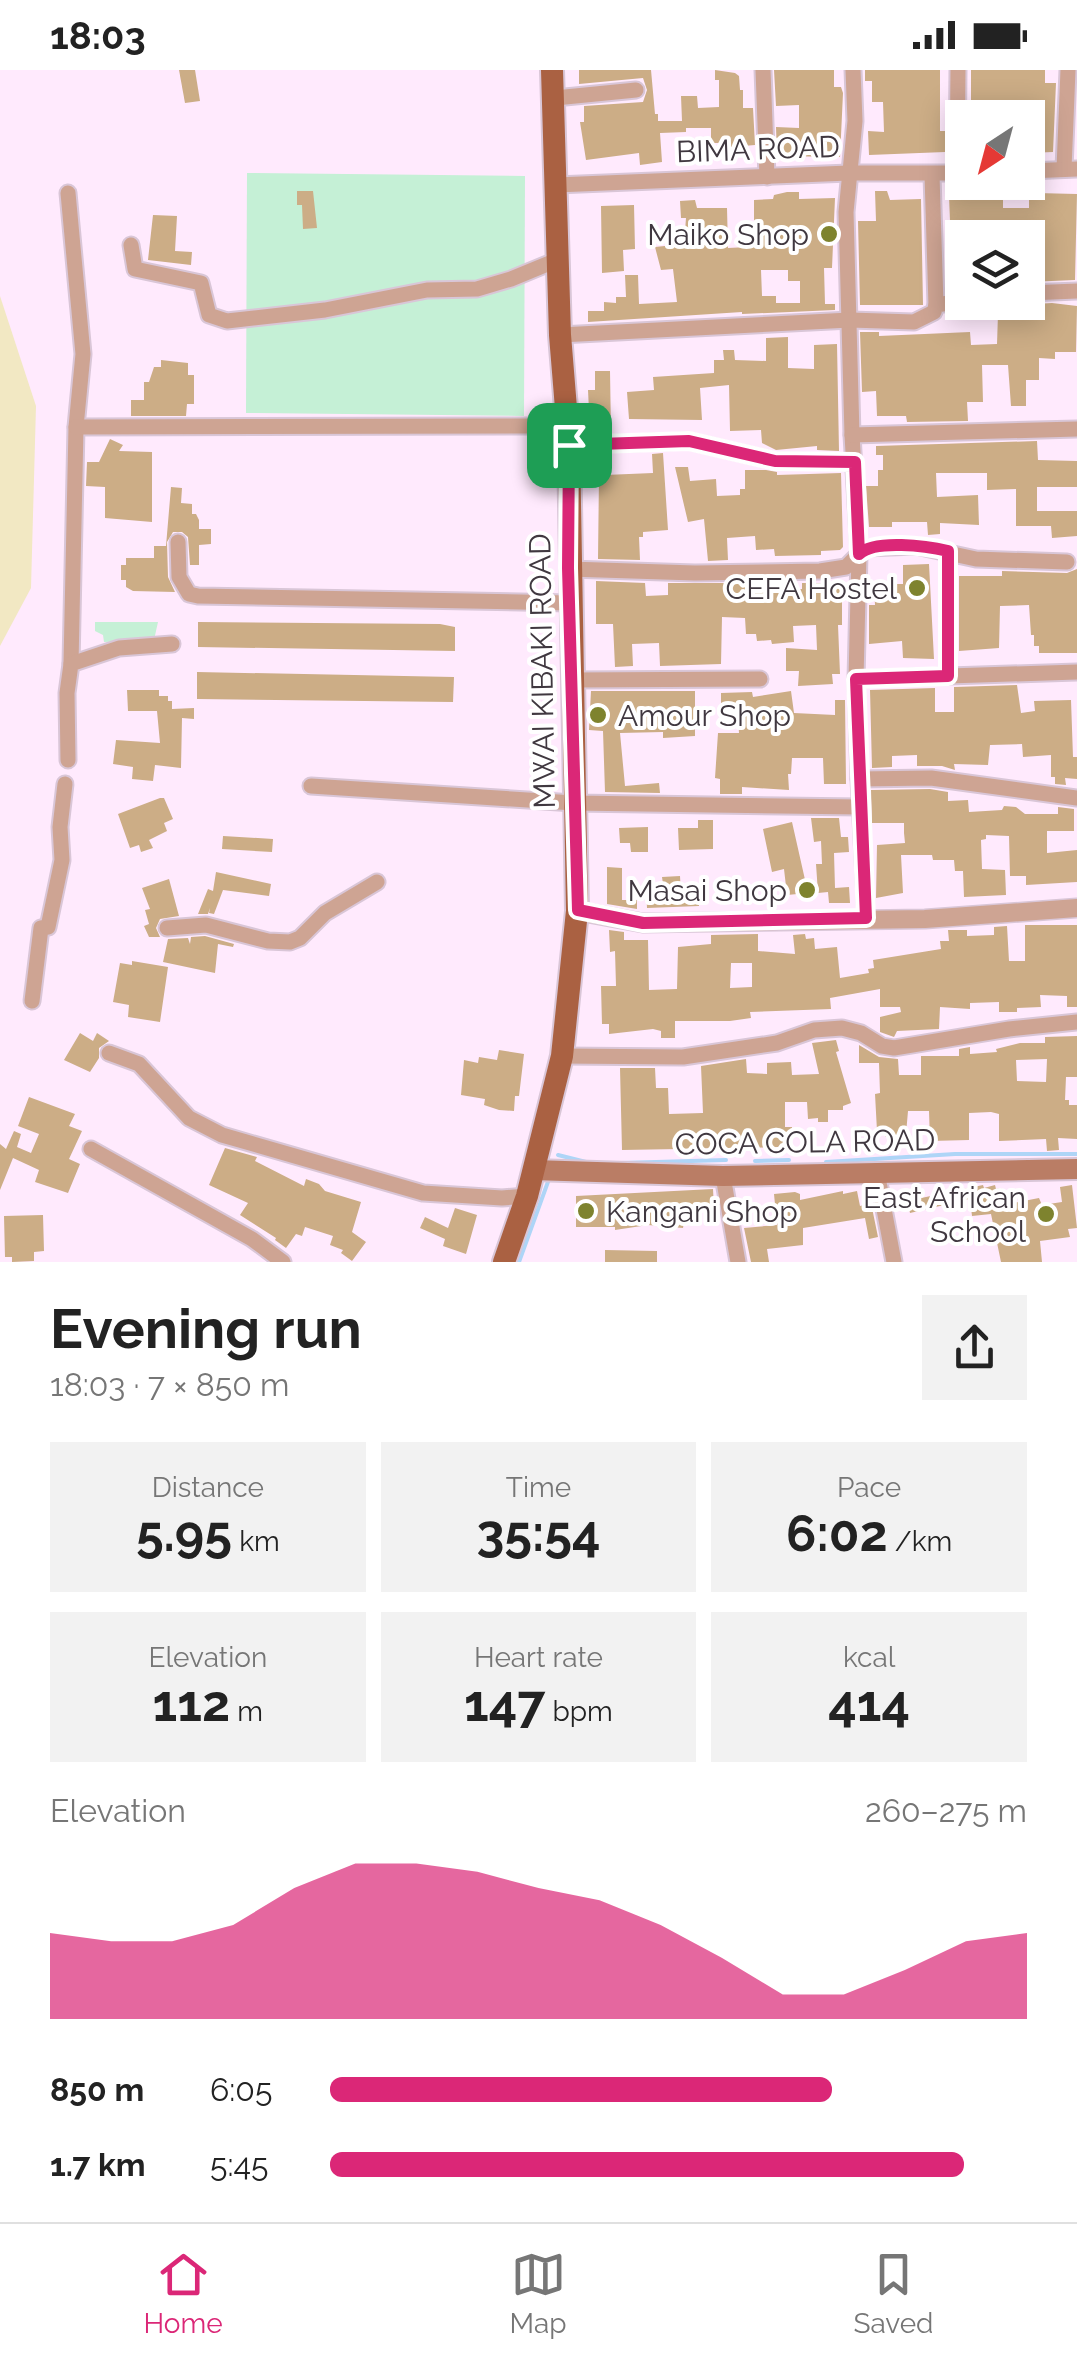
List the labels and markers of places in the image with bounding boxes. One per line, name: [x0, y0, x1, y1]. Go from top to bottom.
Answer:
place label: Maiko Shop: [647, 217, 809, 252]
marker: Maiko Shop: [818, 223, 840, 245]
pin: [527, 403, 612, 488]
place label: CEFA Hostel: [726, 571, 898, 606]
marker: CEFA Hostel: [906, 577, 928, 599]
place label: Amour Shop: [618, 698, 791, 733]
marker: Amour Shop: [587, 704, 609, 726]
place label: Masai Shop: [627, 873, 787, 908]
marker: Masai Shop: [796, 879, 818, 901]
place label: East African School: [863, 1180, 1027, 1249]
place label: Kangani Shop: [606, 1194, 798, 1229]
marker: Kangani Shop: [575, 1200, 597, 1222]
marker: East African School: [1035, 1203, 1057, 1225]

